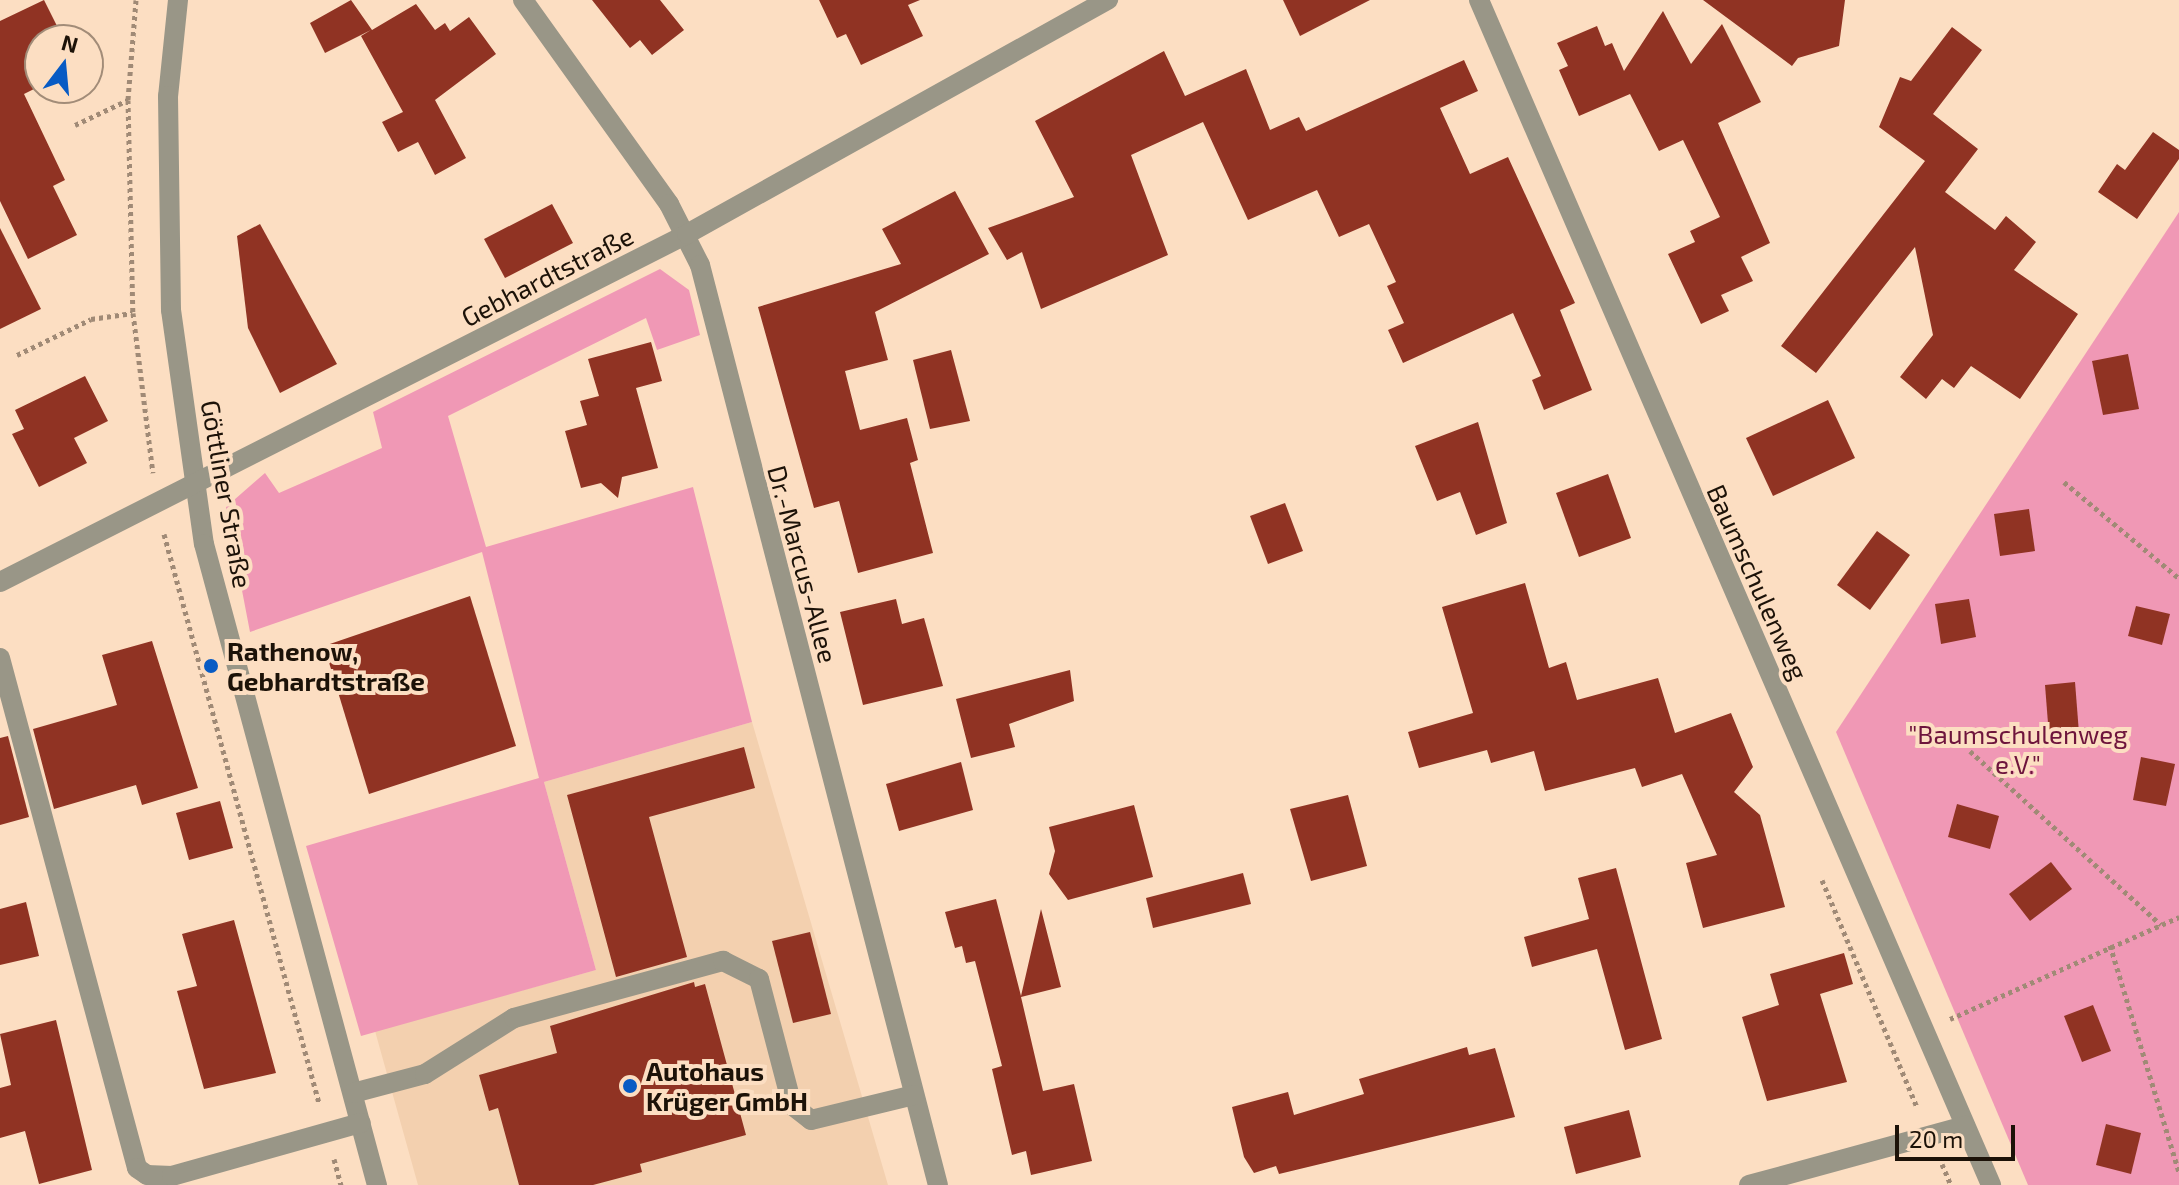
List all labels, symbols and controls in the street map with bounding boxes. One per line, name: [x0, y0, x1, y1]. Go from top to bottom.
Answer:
north arrow: [24, 24, 104, 104]
text: N: [59, 28, 81, 58]
street label: Gebhardtstraße: [456, 219, 638, 333]
street label: Göttliner Straße: [195, 397, 259, 591]
street label: Dr.-Marcus-Allee: [762, 462, 844, 666]
street label: Baumschulenweg: [1701, 480, 1815, 684]
place label: Rathenow, Gebhardtstraße: [227, 635, 425, 696]
marker: Rathenow, Gebhardtstraße: [202, 657, 220, 675]
park label: "Baumschulenweg e.V.": [1908, 718, 2128, 780]
place label: Autohaus Krüger GmbH: [646, 1055, 809, 1116]
marker: Autohaus Krüger GmbH: [621, 1077, 639, 1095]
scale bar: [1899, 1109, 2019, 1159]
text: 20 m: [1909, 1124, 1963, 1153]

